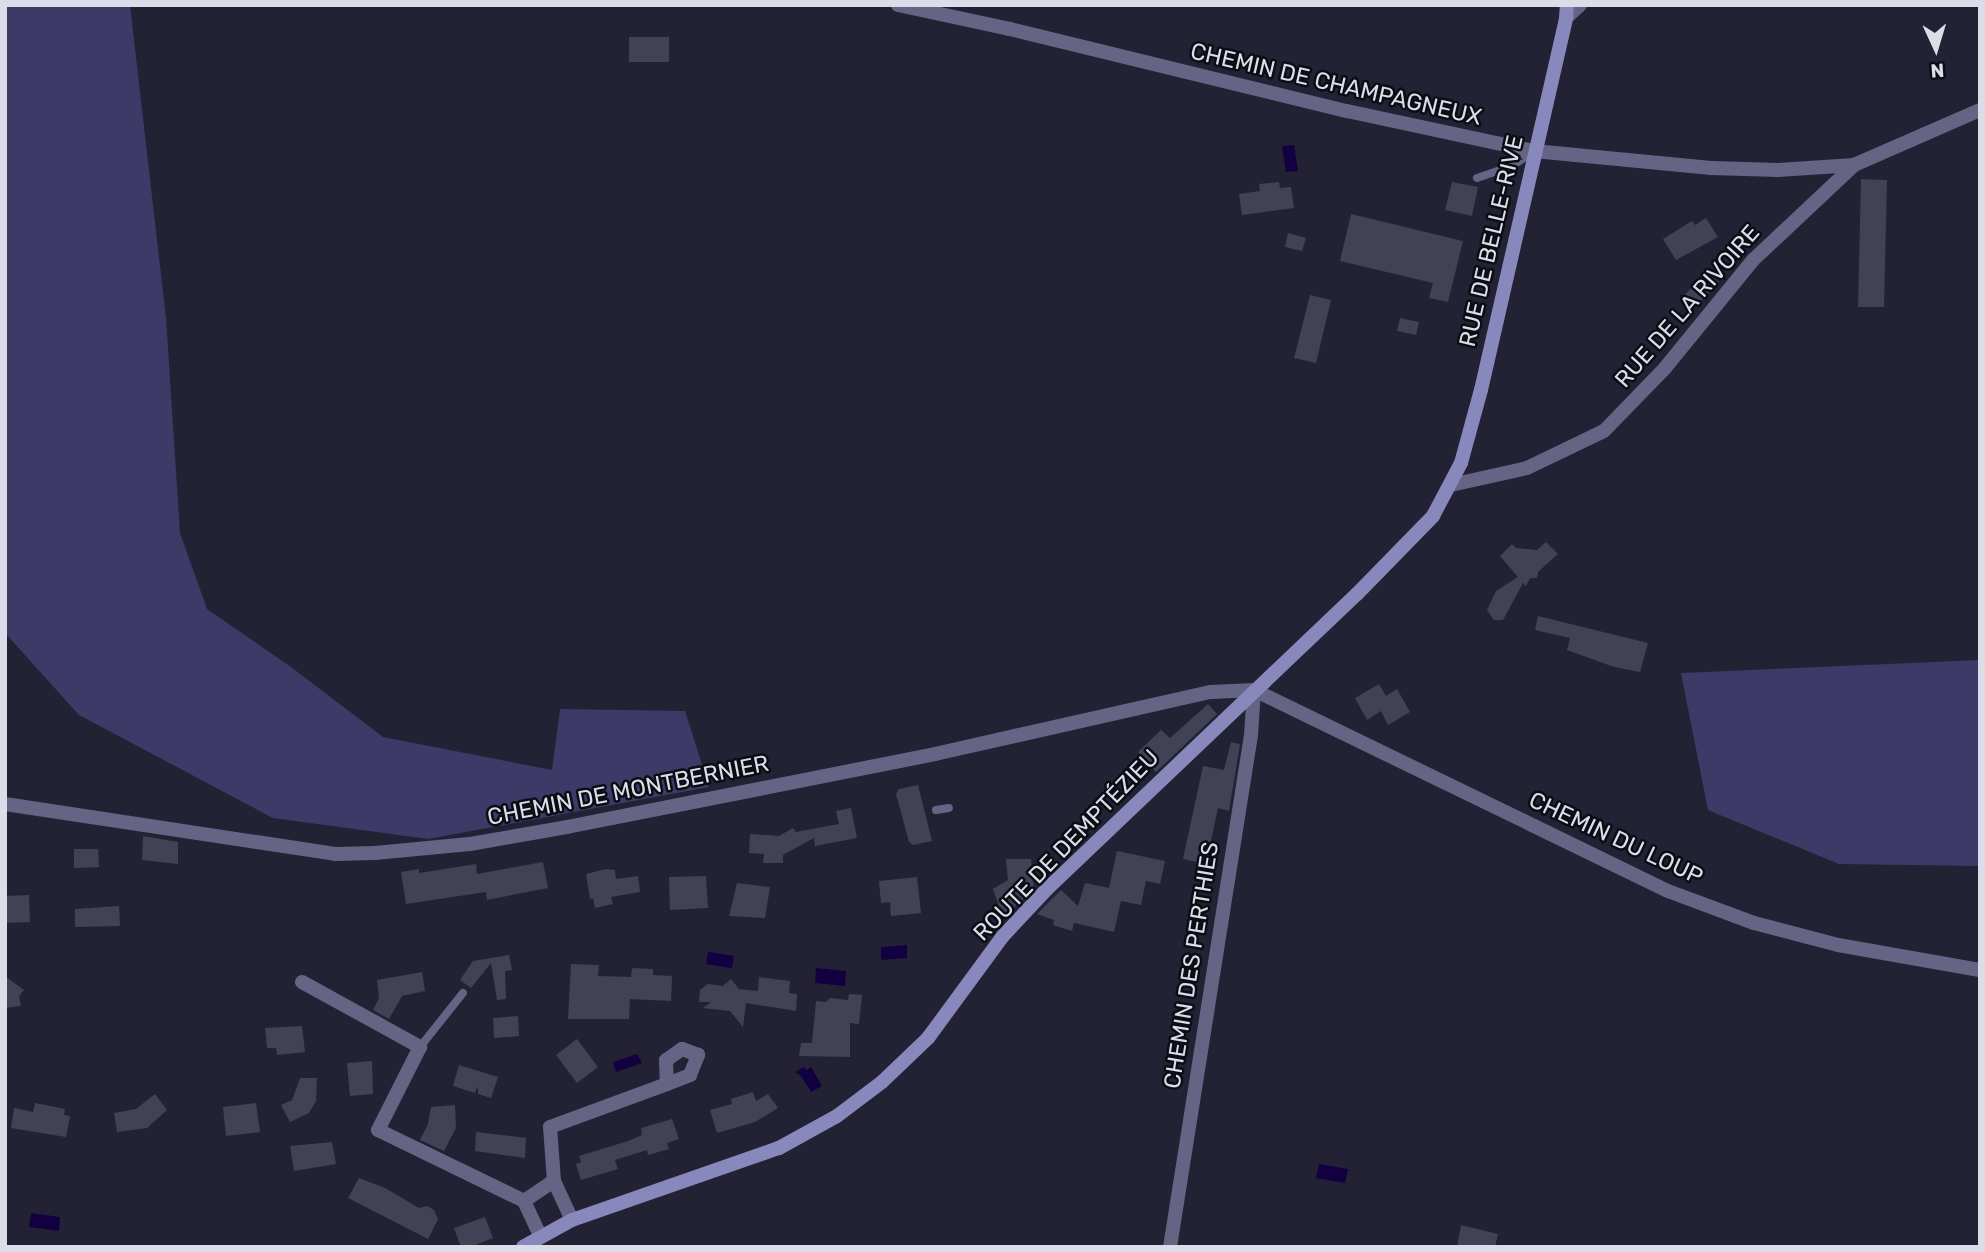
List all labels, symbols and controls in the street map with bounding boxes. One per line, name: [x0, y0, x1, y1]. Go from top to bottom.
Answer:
north arrow: [1901, 14, 1971, 84]
street label: CHEMIN DE CHAMPAGNEUX: [1188, 37, 1484, 131]
text: N: [1930, 58, 1945, 82]
street label: RUE DE BELLE-RIVE: [1453, 133, 1529, 349]
street label: RUE DE LA RIVOIRE: [1609, 219, 1765, 393]
street label: ROUTE DE DEMPTÉZIEU: [967, 744, 1165, 946]
street label: CHEMIN DE MONTBERNIER: [485, 749, 771, 831]
street label: CHEMIN DU LOUP: [1525, 786, 1707, 890]
street label: CHEMIN DES PERTHIES: [1158, 840, 1224, 1090]

